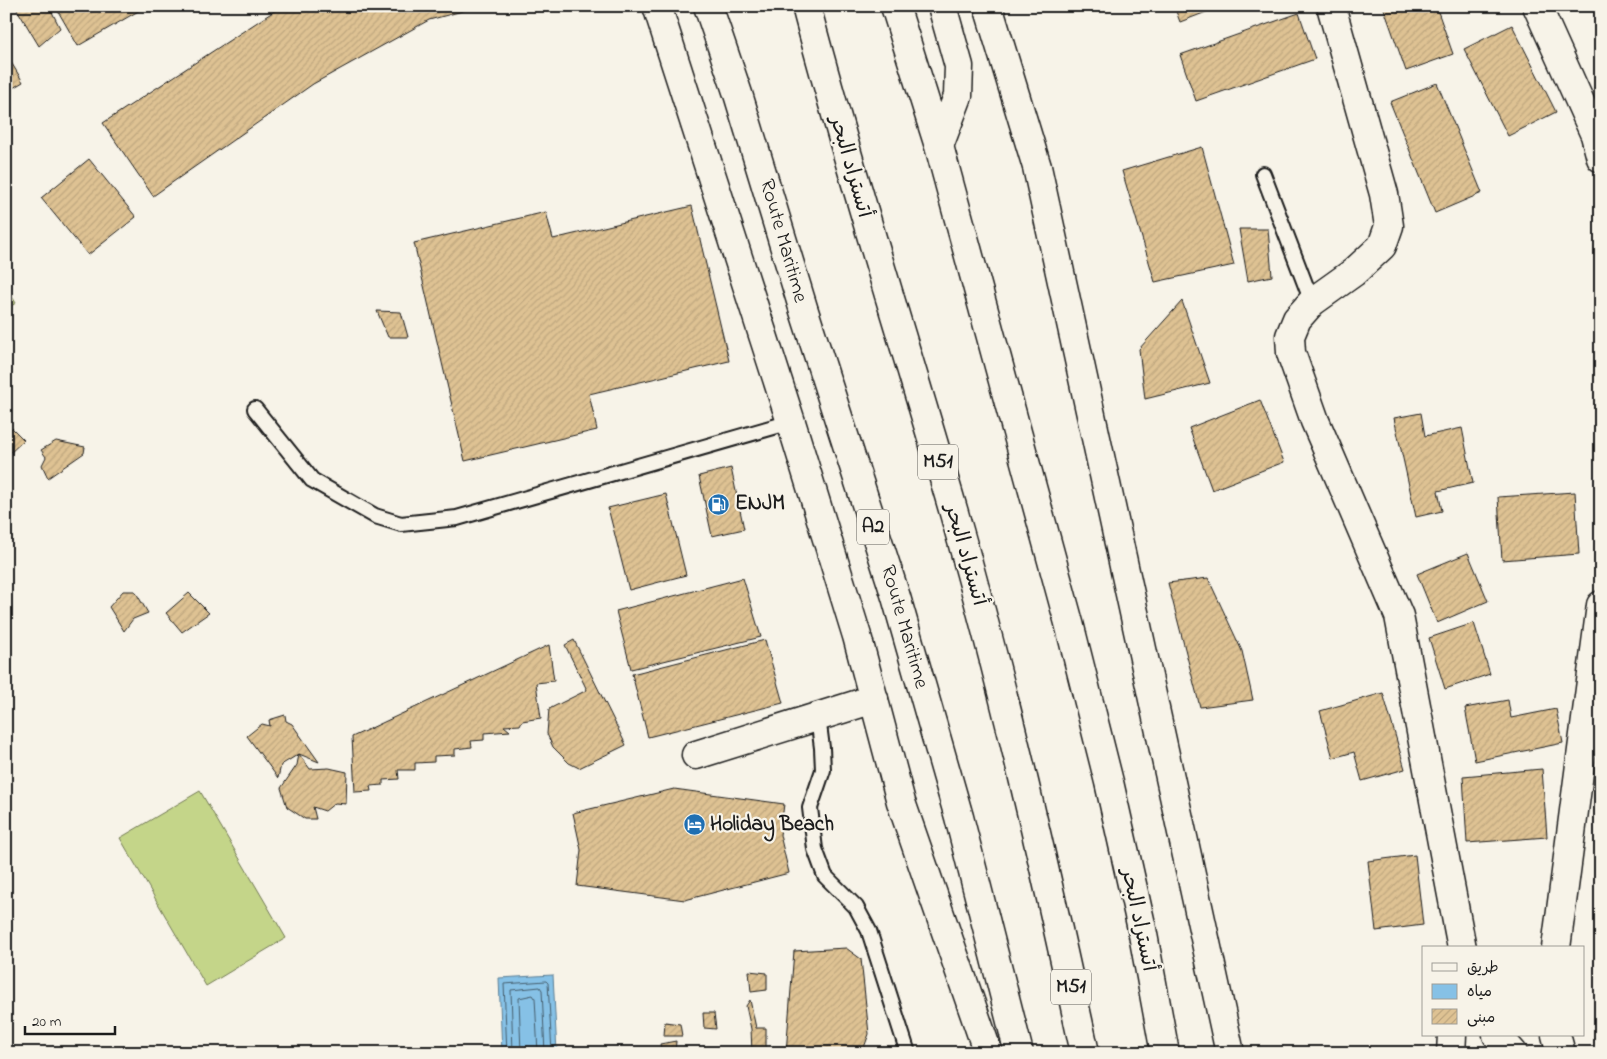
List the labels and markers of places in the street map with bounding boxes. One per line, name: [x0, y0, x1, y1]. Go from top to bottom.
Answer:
place label: ENJM: [735, 489, 785, 519]
fuel station icon: ENJM: [707, 492, 731, 516]
place label: Holiday Beach: [710, 810, 834, 842]
hotel icon: Holiday Beach: [682, 813, 706, 837]

